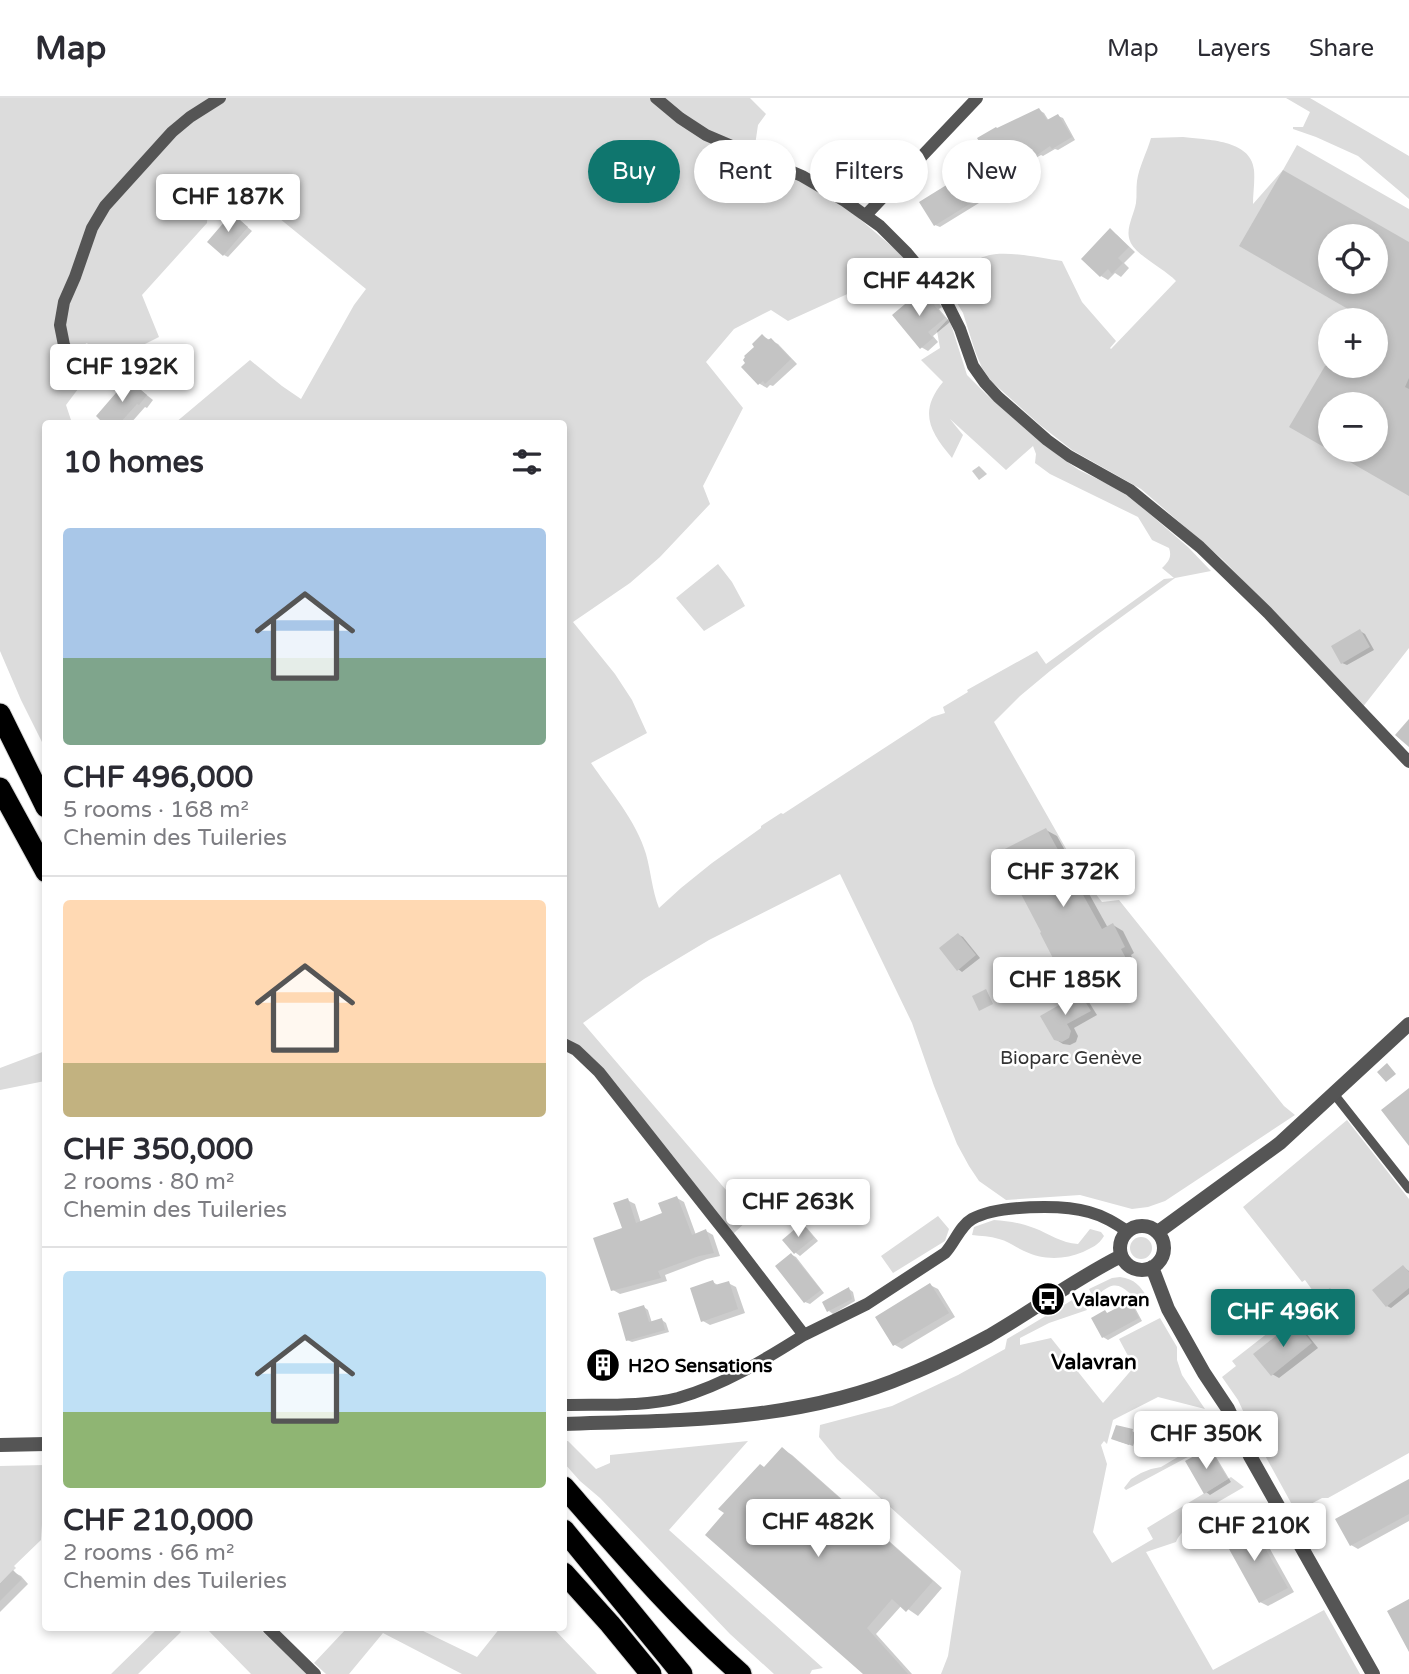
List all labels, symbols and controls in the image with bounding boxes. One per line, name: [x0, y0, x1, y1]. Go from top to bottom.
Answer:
text: Map: [35, 29, 106, 68]
text: Map: [1107, 34, 1159, 63]
text: Layers: [1197, 34, 1271, 63]
text: Share: [1309, 34, 1374, 63]
chip: Buy: [588, 140, 680, 203]
chip: Rent: [694, 140, 796, 203]
chip: Filters: [810, 140, 928, 203]
chip: New: [942, 140, 1041, 203]
pin: CHF 187K: [156, 174, 300, 234]
text: CHF 187K: [172, 183, 284, 211]
map controls: [1318, 224, 1388, 462]
button: locate: [1318, 224, 1388, 294]
pin: CHF 442K: [847, 258, 991, 318]
text: CHF 442K: [863, 267, 975, 295]
button: +: [1318, 308, 1388, 378]
pin: CHF 192K: [50, 344, 194, 404]
text: CHF 192K: [66, 353, 178, 381]
button: −: [1318, 392, 1388, 462]
icon: filters: [508, 443, 546, 481]
text: 10 homes: [63, 444, 204, 481]
icon: home: [242, 573, 368, 699]
text: CHF 496,000: [63, 759, 253, 796]
text: 5 rooms · 168 m²: [63, 796, 249, 824]
text: Chemin des Tuileries: [63, 824, 287, 852]
pin: CHF 372K: [991, 850, 1135, 909]
text: CHF 372K: [1007, 858, 1119, 886]
icon: home: [242, 945, 368, 1071]
pin: CHF 185K: [993, 958, 1137, 1017]
text: CHF 185K: [1009, 966, 1121, 994]
park label: Bioparc Genève: [1000, 1047, 1142, 1069]
text: CHF 350,000: [63, 1131, 253, 1168]
text: 2 rooms · 80 m²: [63, 1168, 234, 1196]
pin: CHF 263K: [726, 1180, 870, 1239]
text: CHF 263K: [742, 1188, 854, 1216]
text: Chemin des Tuileries: [63, 1196, 287, 1224]
bus stop icon: Valavran: [1029, 1280, 1067, 1318]
place label: Valavran: [1072, 1289, 1150, 1311]
pin: CHF 496K: [1211, 1290, 1355, 1349]
text: CHF 496K: [1227, 1298, 1339, 1326]
icon: home: [242, 1316, 368, 1442]
building icon: H2O Sensations: [584, 1346, 622, 1384]
district label: Valavran: [1051, 1350, 1137, 1375]
place label: H2O Sensations: [628, 1355, 772, 1377]
pin: CHF 350K: [1134, 1412, 1278, 1471]
text: CHF 350K: [1150, 1420, 1262, 1448]
pin: CHF 482K: [746, 1500, 890, 1559]
text: CHF 210,000: [63, 1502, 253, 1539]
pin: CHF 210K: [1182, 1504, 1326, 1563]
text: CHF 482K: [762, 1508, 874, 1536]
text: CHF 210K: [1198, 1512, 1310, 1540]
text: 2 rooms · 66 m²: [63, 1539, 234, 1567]
text: Chemin des Tuileries: [63, 1567, 287, 1595]

